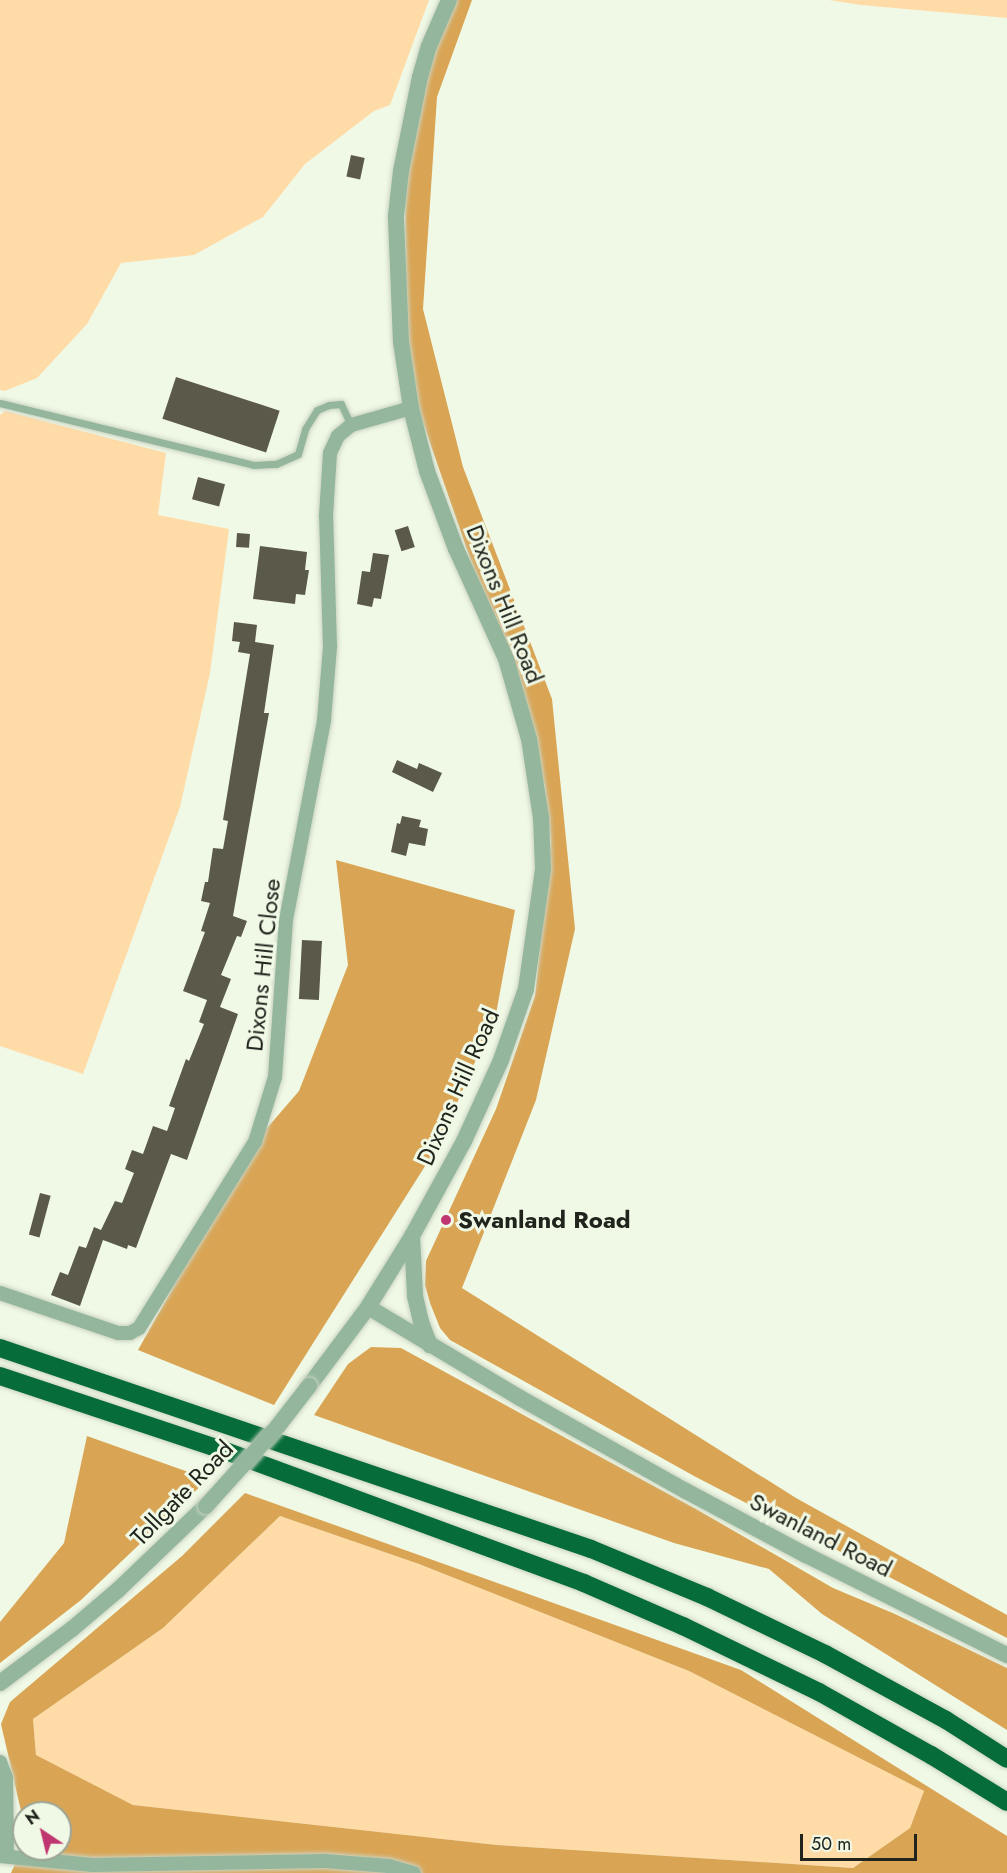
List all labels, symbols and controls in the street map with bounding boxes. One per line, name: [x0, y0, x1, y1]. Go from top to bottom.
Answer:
street label: Dixons Hill Road: [460, 521, 550, 687]
street label: Dixons Hill Close: [240, 877, 286, 1053]
street label: Dixons Hill Road: [411, 1004, 505, 1170]
place label: Swanland Road: [458, 1206, 631, 1234]
marker: Swanland Road: [439, 1213, 453, 1227]
street label: Tollgate Road: [125, 1434, 239, 1552]
street label: Swanland Road: [745, 1487, 897, 1583]
north arrow: [12, 1801, 72, 1861]
text: N: [21, 1804, 44, 1831]
scale bar: [803, 1822, 920, 1860]
text: 50 m: [811, 1831, 851, 1857]

